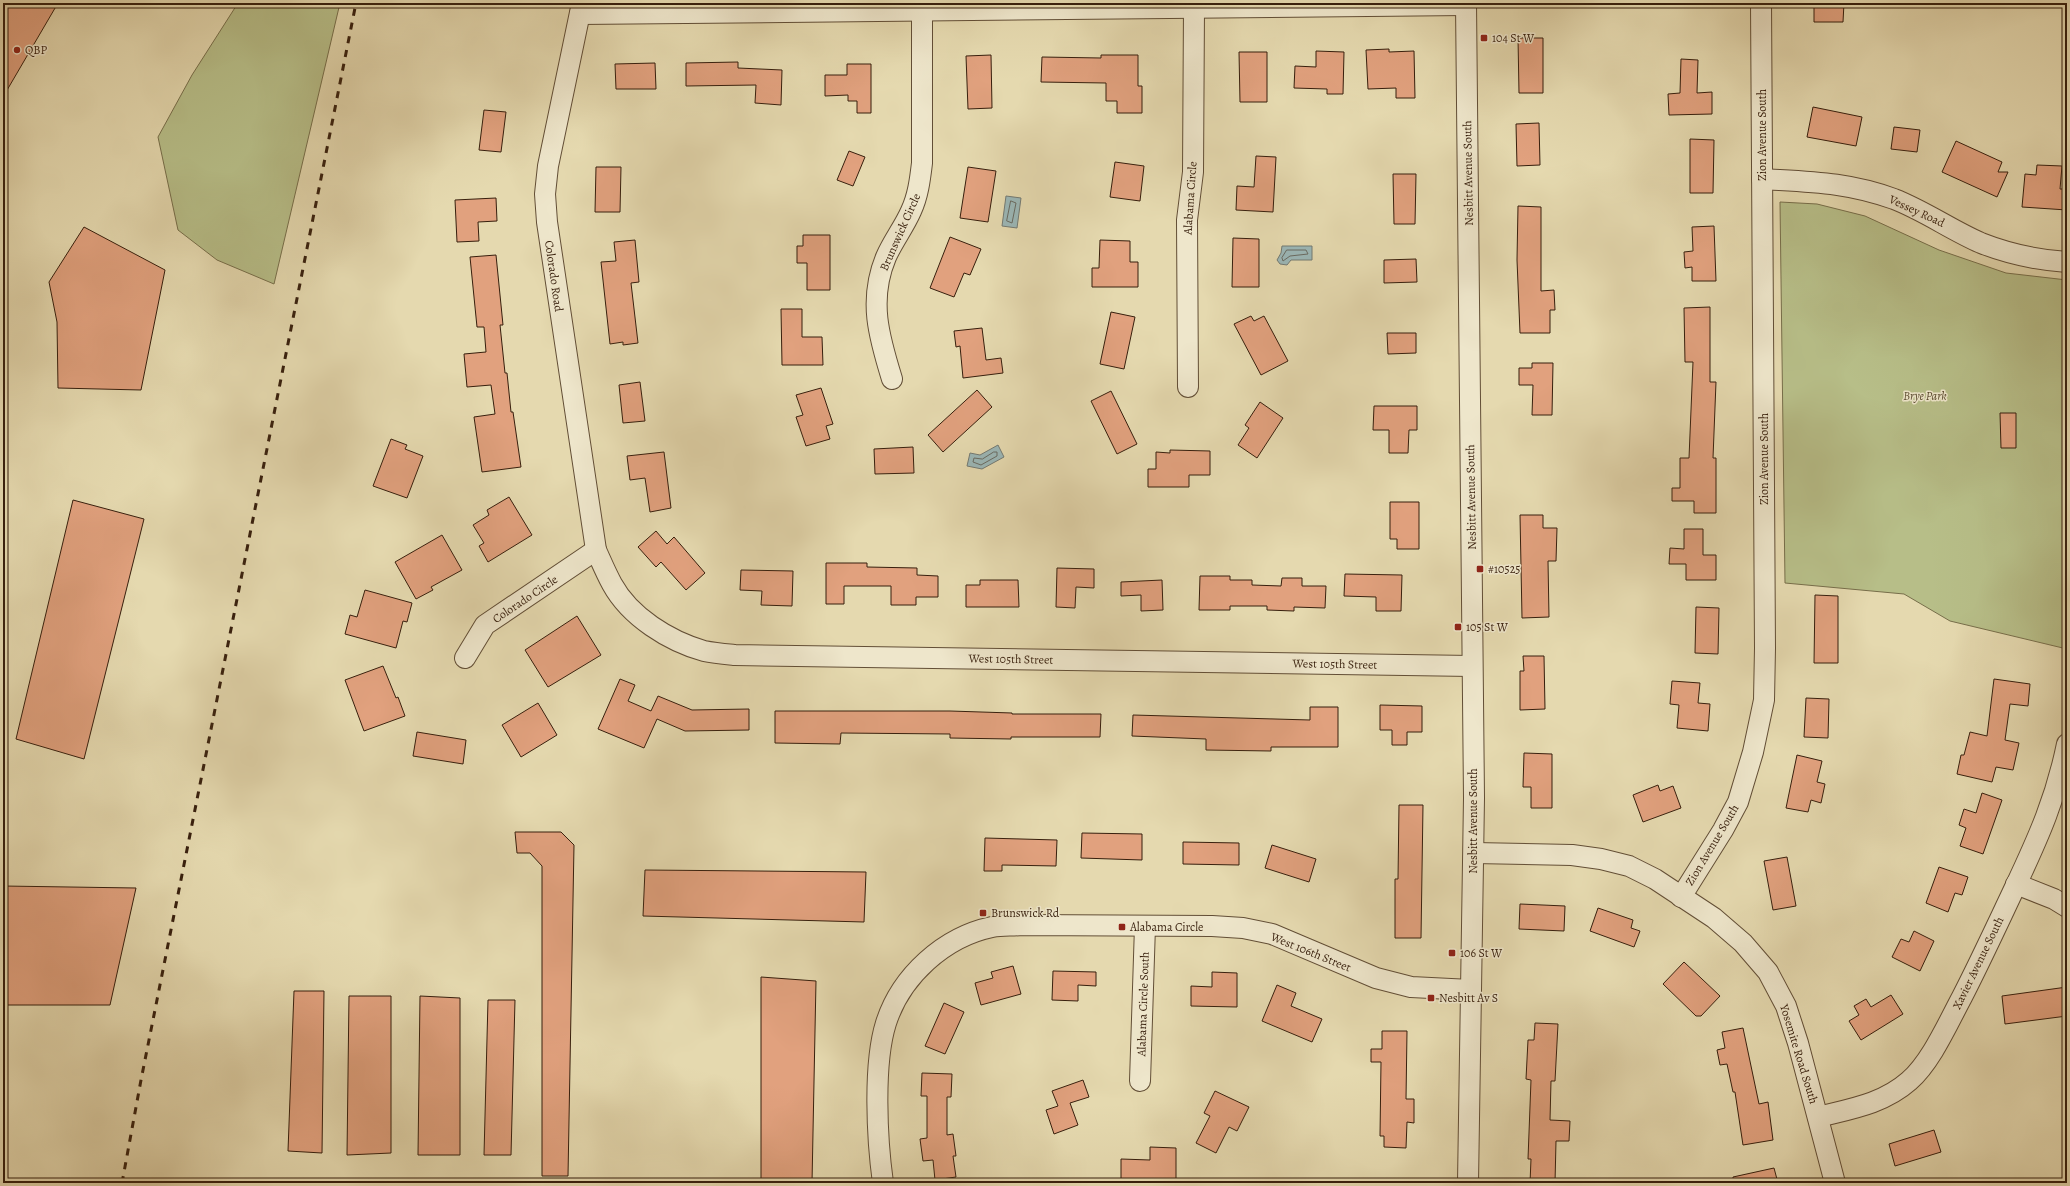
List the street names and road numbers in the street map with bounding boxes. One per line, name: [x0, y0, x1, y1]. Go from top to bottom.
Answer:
street label: Zion Avenue South: [1754, 88, 1770, 181]
street label: Nesbitt Avenue South: [1459, 120, 1477, 226]
street label: Alabama Circle: [1179, 161, 1201, 236]
street label: Brunswick Circle: [876, 191, 924, 273]
street label: Vessey Road: [1886, 191, 1948, 231]
street label: Colorado Road: [541, 239, 567, 313]
street label: Zion Avenue South: [1756, 412, 1772, 505]
street label: Nesbitt Avenue South: [1462, 444, 1480, 550]
street label: Colorado Circle: [489, 571, 561, 627]
street label: West 105th Street: [967, 650, 1054, 668]
street label: West 105th Street: [1291, 655, 1378, 673]
street label: Nesbitt Avenue South: [1465, 768, 1481, 874]
street label: Zion Avenue South: [1681, 801, 1743, 889]
street label: Xavier Avenue South: [1949, 913, 2008, 1012]
street label: West 106th Street: [1268, 928, 1353, 975]
street label: Alabama Circle South: [1133, 951, 1153, 1058]
street label: Yosemite Road South: [1776, 1001, 1822, 1106]

